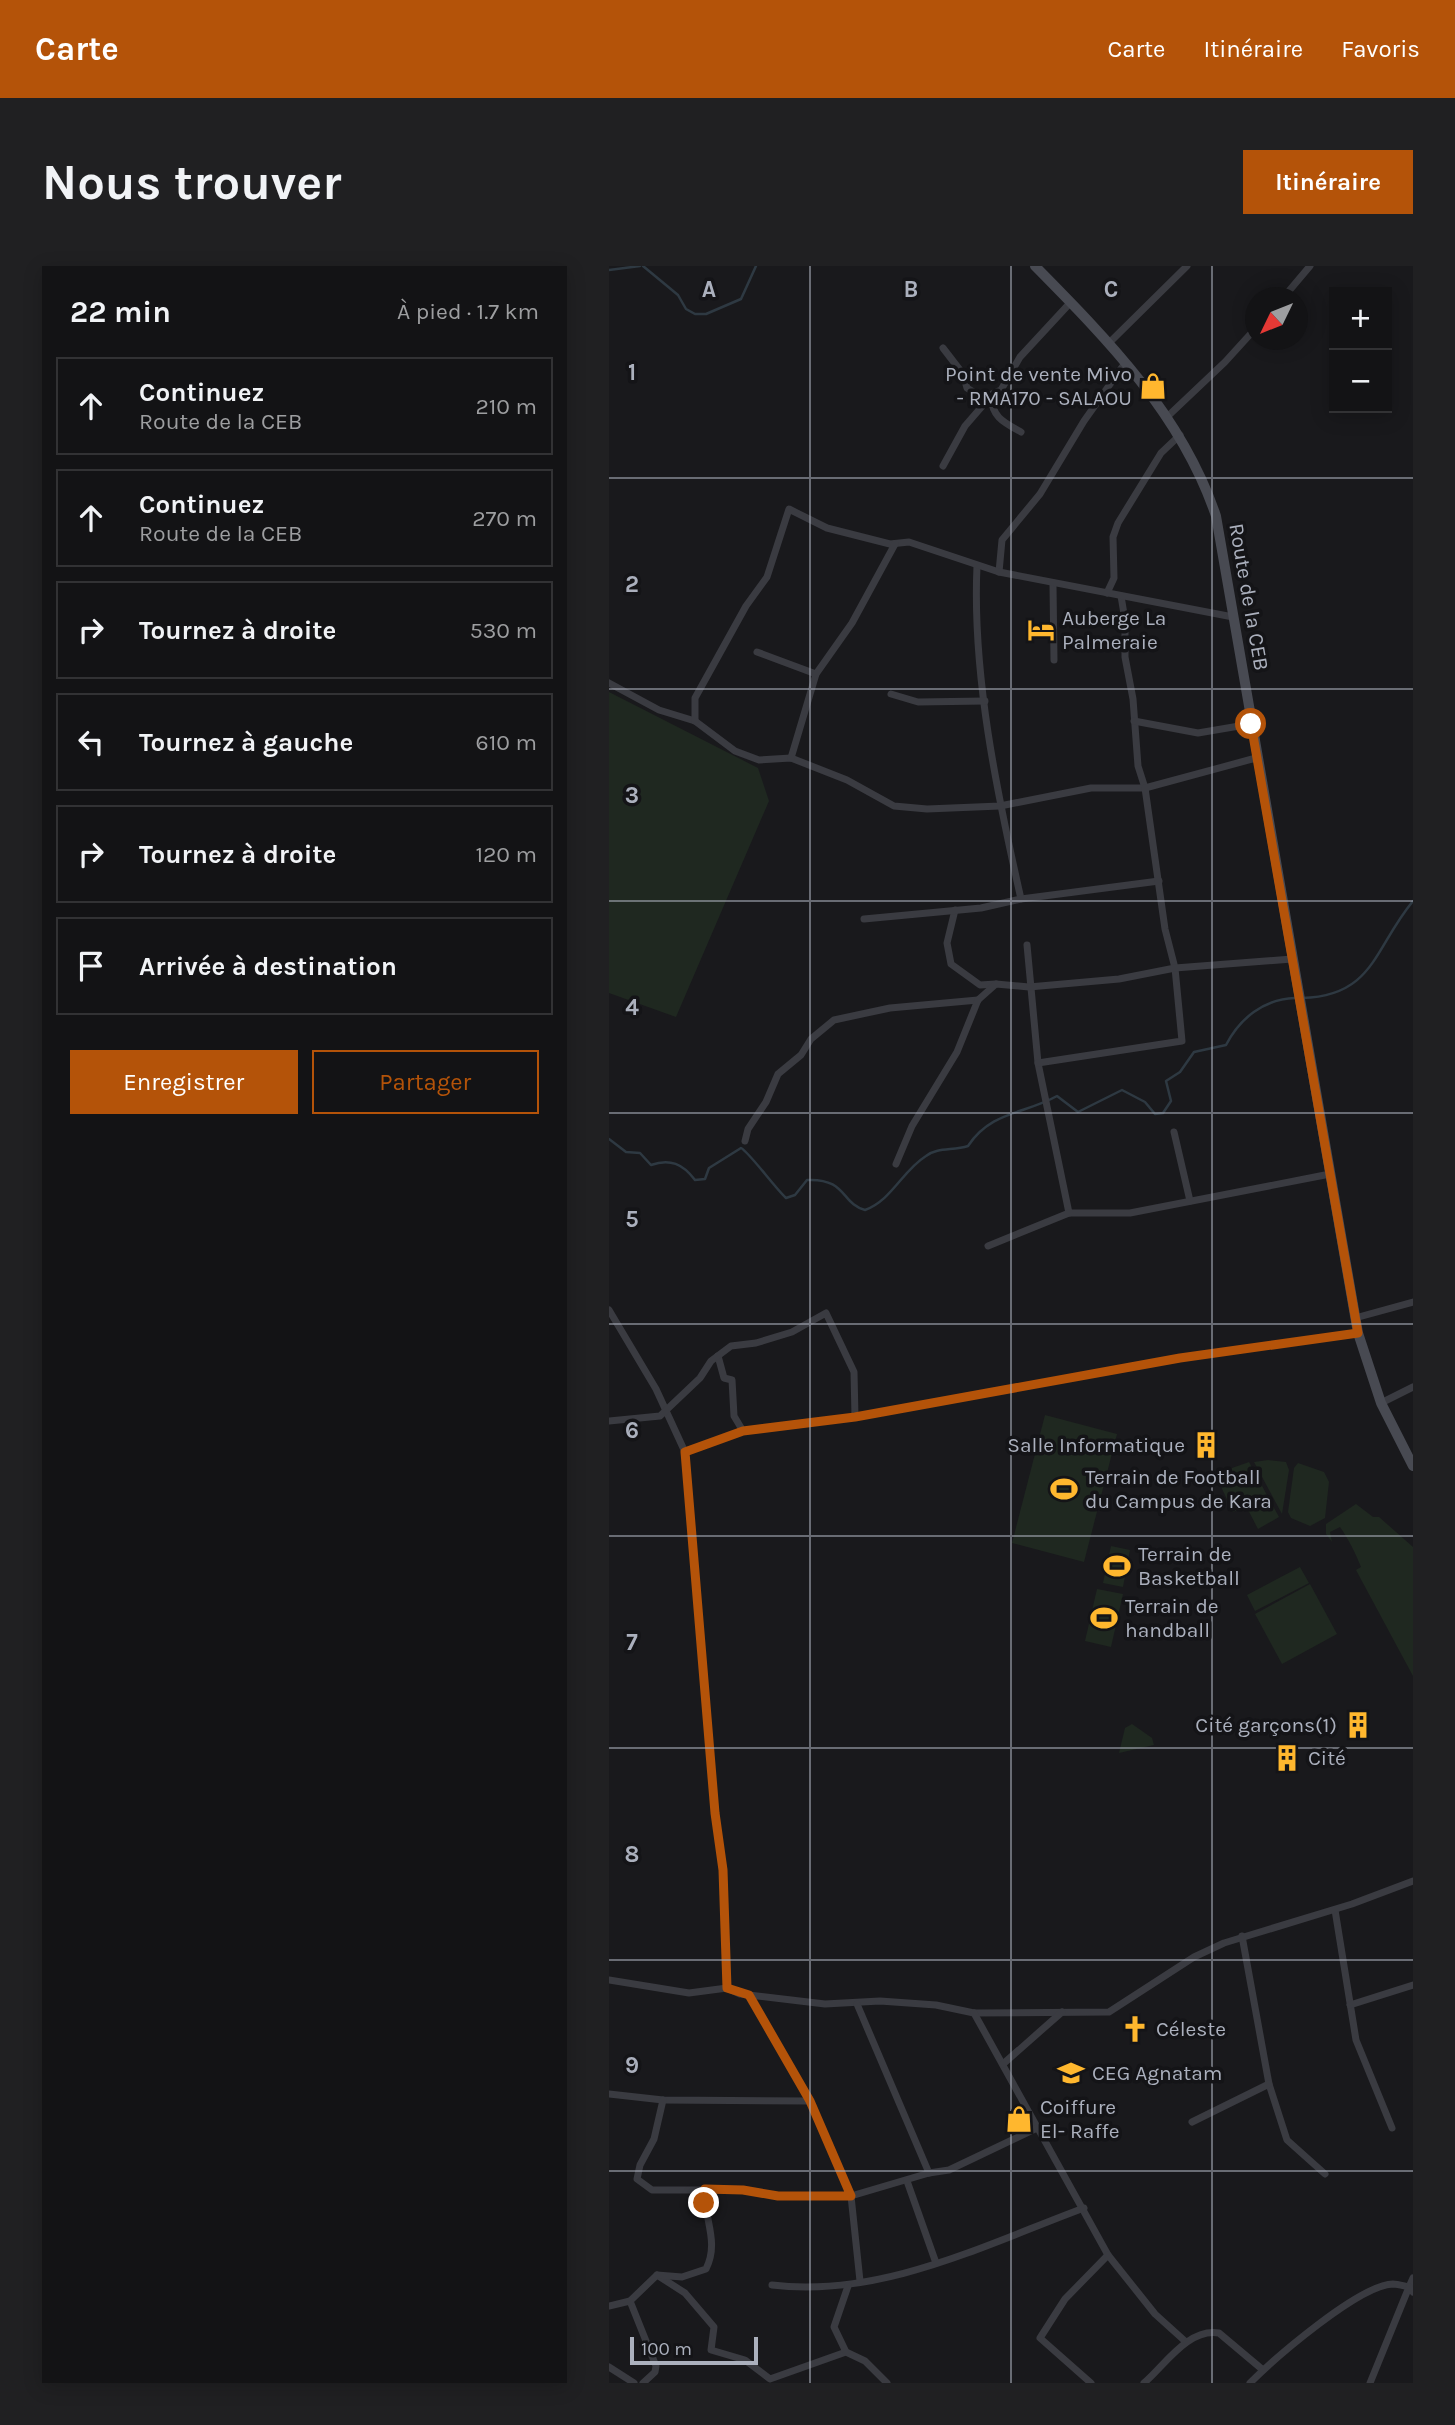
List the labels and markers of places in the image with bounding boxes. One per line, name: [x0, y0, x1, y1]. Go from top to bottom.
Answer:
place label: Point de vente Mivo - RMA170 - SALAOU: [945, 362, 1132, 410]
shop icon: Point de vente Mivo - RMA170 - SALAOU: [1138, 371, 1168, 401]
place label: Auberge La Palmeraie: [1062, 606, 1166, 654]
hotel icon: Auberge La Palmeraie: [1026, 615, 1056, 645]
building icon: Salle Informatique: [1191, 1430, 1221, 1460]
place label: Salle Informatique: [1007, 1433, 1185, 1457]
place label: Terrain de Football du Campus de Kara: [1085, 1465, 1272, 1513]
sports icon: Terrain de Football du Campus de Kara: [1049, 1474, 1079, 1504]
place label: Terrain de Basketball: [1138, 1542, 1240, 1590]
sports icon: Terrain de Basketball: [1102, 1551, 1132, 1581]
place label: Terrain de handball: [1125, 1594, 1219, 1642]
sports icon: Terrain de handball: [1089, 1603, 1119, 1633]
building icon: Cité garçons(1): [1343, 1710, 1373, 1740]
place label: Cité garçons(1): [1195, 1713, 1337, 1737]
building icon: Cité: [1272, 1743, 1302, 1773]
place label: Cité: [1308, 1746, 1346, 1770]
church icon: Céleste: [1120, 2014, 1150, 2044]
place label: Céleste: [1156, 2017, 1226, 2041]
school or university icon: CEG Agnatam: [1056, 2058, 1086, 2088]
place label: CEG Agnatam: [1092, 2061, 1222, 2085]
place label: Coiffure El- Raffe: [1040, 2095, 1120, 2143]
shop icon: Coiffure El- Raffe: [1004, 2104, 1034, 2134]

